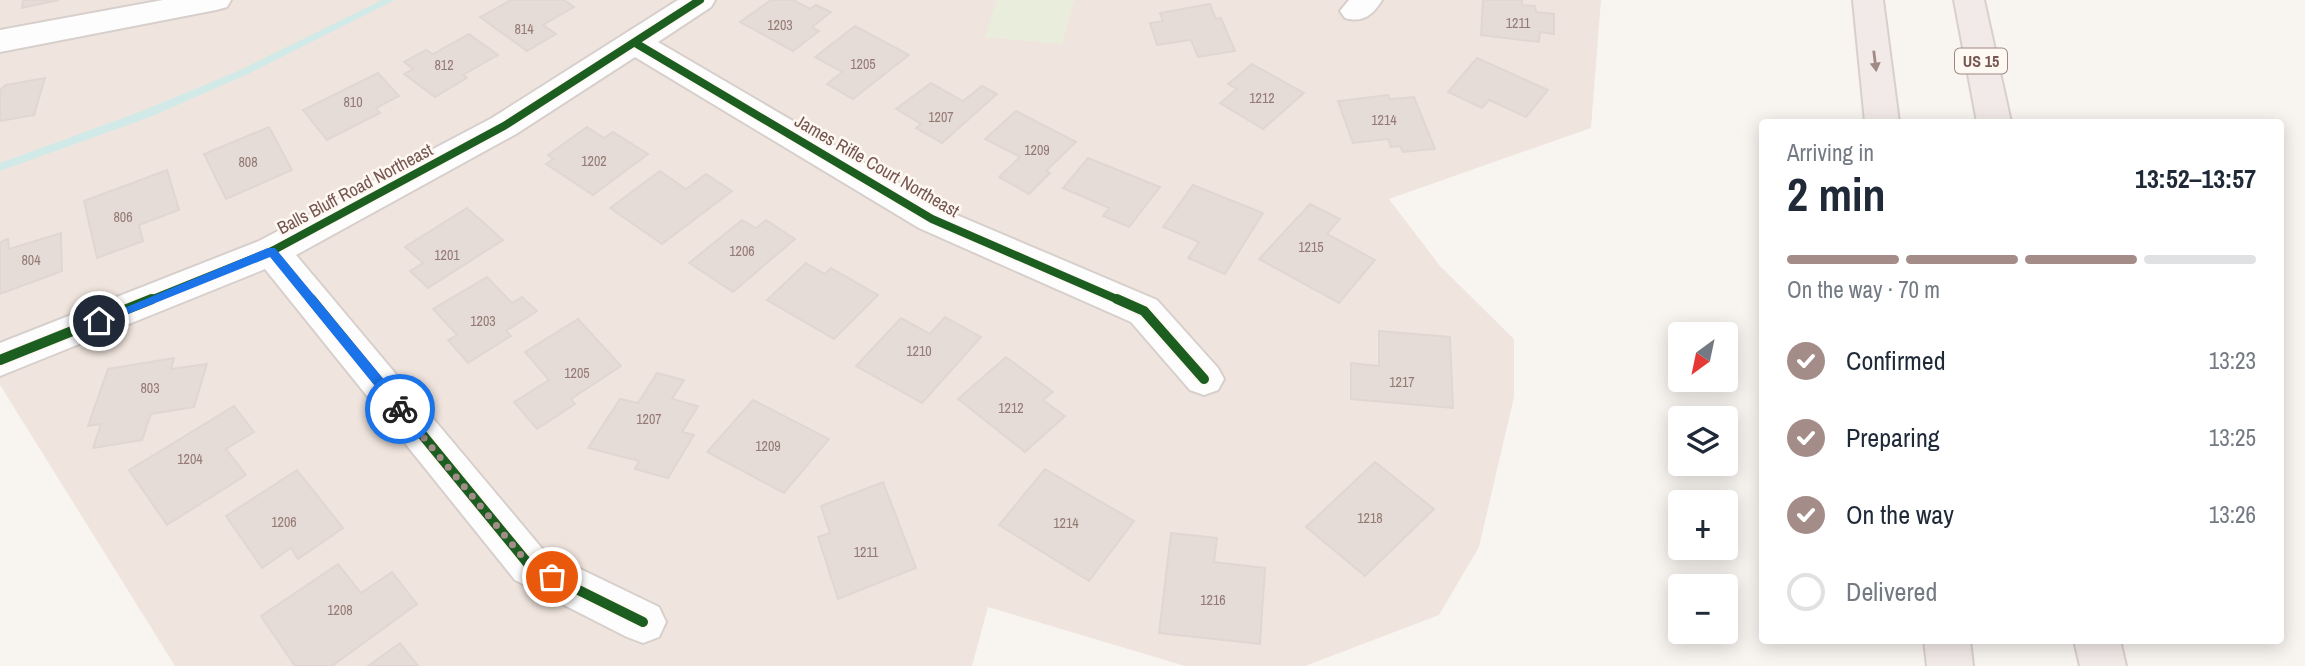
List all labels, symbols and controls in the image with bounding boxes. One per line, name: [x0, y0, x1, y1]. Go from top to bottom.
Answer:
house number: 1211: [1506, 14, 1531, 32]
house number: 1203: [767, 16, 793, 34]
house number: 814: [514, 20, 534, 38]
road number: US 15: [1955, 48, 2007, 74]
one-way arrow: [1869, 50, 1880, 72]
house number: 1205: [850, 55, 876, 73]
house number: 812: [434, 56, 454, 74]
house number: 1212: [1249, 89, 1275, 107]
house number: 810: [343, 93, 363, 111]
street label: James Rifle Court Northeast: [790, 108, 964, 223]
house number: 1207: [928, 108, 954, 126]
house number: 1214: [1371, 111, 1397, 129]
street label: Balls Bluff Road Northeast: [273, 137, 437, 240]
text: Arriving in: [1787, 137, 1874, 168]
house number: 1209: [1024, 141, 1050, 159]
house number: 1202: [581, 152, 607, 170]
house number: 808: [238, 153, 258, 171]
text: 13:52–13:57: [2135, 161, 2256, 196]
text: 2 min: [1787, 163, 1886, 225]
house number: 806: [113, 208, 133, 226]
house number: 1215: [1298, 238, 1324, 256]
house number: 1206: [729, 242, 755, 260]
house number: 1201: [434, 246, 460, 264]
house number: 804: [21, 251, 41, 269]
text: On the way · 70 m: [1787, 274, 1940, 305]
pin: [69, 291, 129, 351]
icon: home: [80, 302, 118, 340]
house number: 1203: [470, 312, 496, 330]
north arrow: [1668, 322, 1738, 392]
map controls: [1668, 322, 1738, 644]
house number: 1210: [906, 342, 932, 360]
icon: check: [1787, 342, 1825, 380]
text: Confirmed: [1846, 343, 1946, 378]
text: 13:23: [2209, 345, 2256, 376]
house number: 1205: [564, 364, 590, 382]
house number: 1217: [1389, 373, 1415, 391]
courier: [365, 374, 435, 444]
house number: 803: [140, 379, 160, 397]
icon: bike: [381, 390, 419, 428]
house number: 1212: [998, 399, 1024, 417]
button: layers: [1668, 406, 1738, 476]
house number: 1207: [636, 410, 662, 428]
icon: check: [1787, 419, 1825, 457]
text: Preparing: [1846, 420, 1940, 455]
text: 13:25: [2209, 422, 2256, 453]
house number: 1209: [755, 437, 781, 455]
house number: 1204: [177, 450, 203, 468]
button: +: [1668, 490, 1738, 560]
icon: check: [1787, 496, 1825, 534]
text: On the way: [1846, 497, 1954, 532]
text: 13:26: [2209, 499, 2256, 530]
house number: 1218: [1357, 509, 1383, 527]
house number: 1206: [271, 513, 297, 531]
house number: 1214: [1053, 514, 1079, 532]
house number: 1211: [854, 543, 879, 561]
pin: [522, 547, 582, 607]
icon: bag: [533, 558, 571, 596]
button: −: [1668, 574, 1738, 644]
text: Delivered: [1846, 574, 1937, 609]
house number: 1216: [1200, 591, 1226, 609]
house number: 1208: [327, 601, 353, 619]

